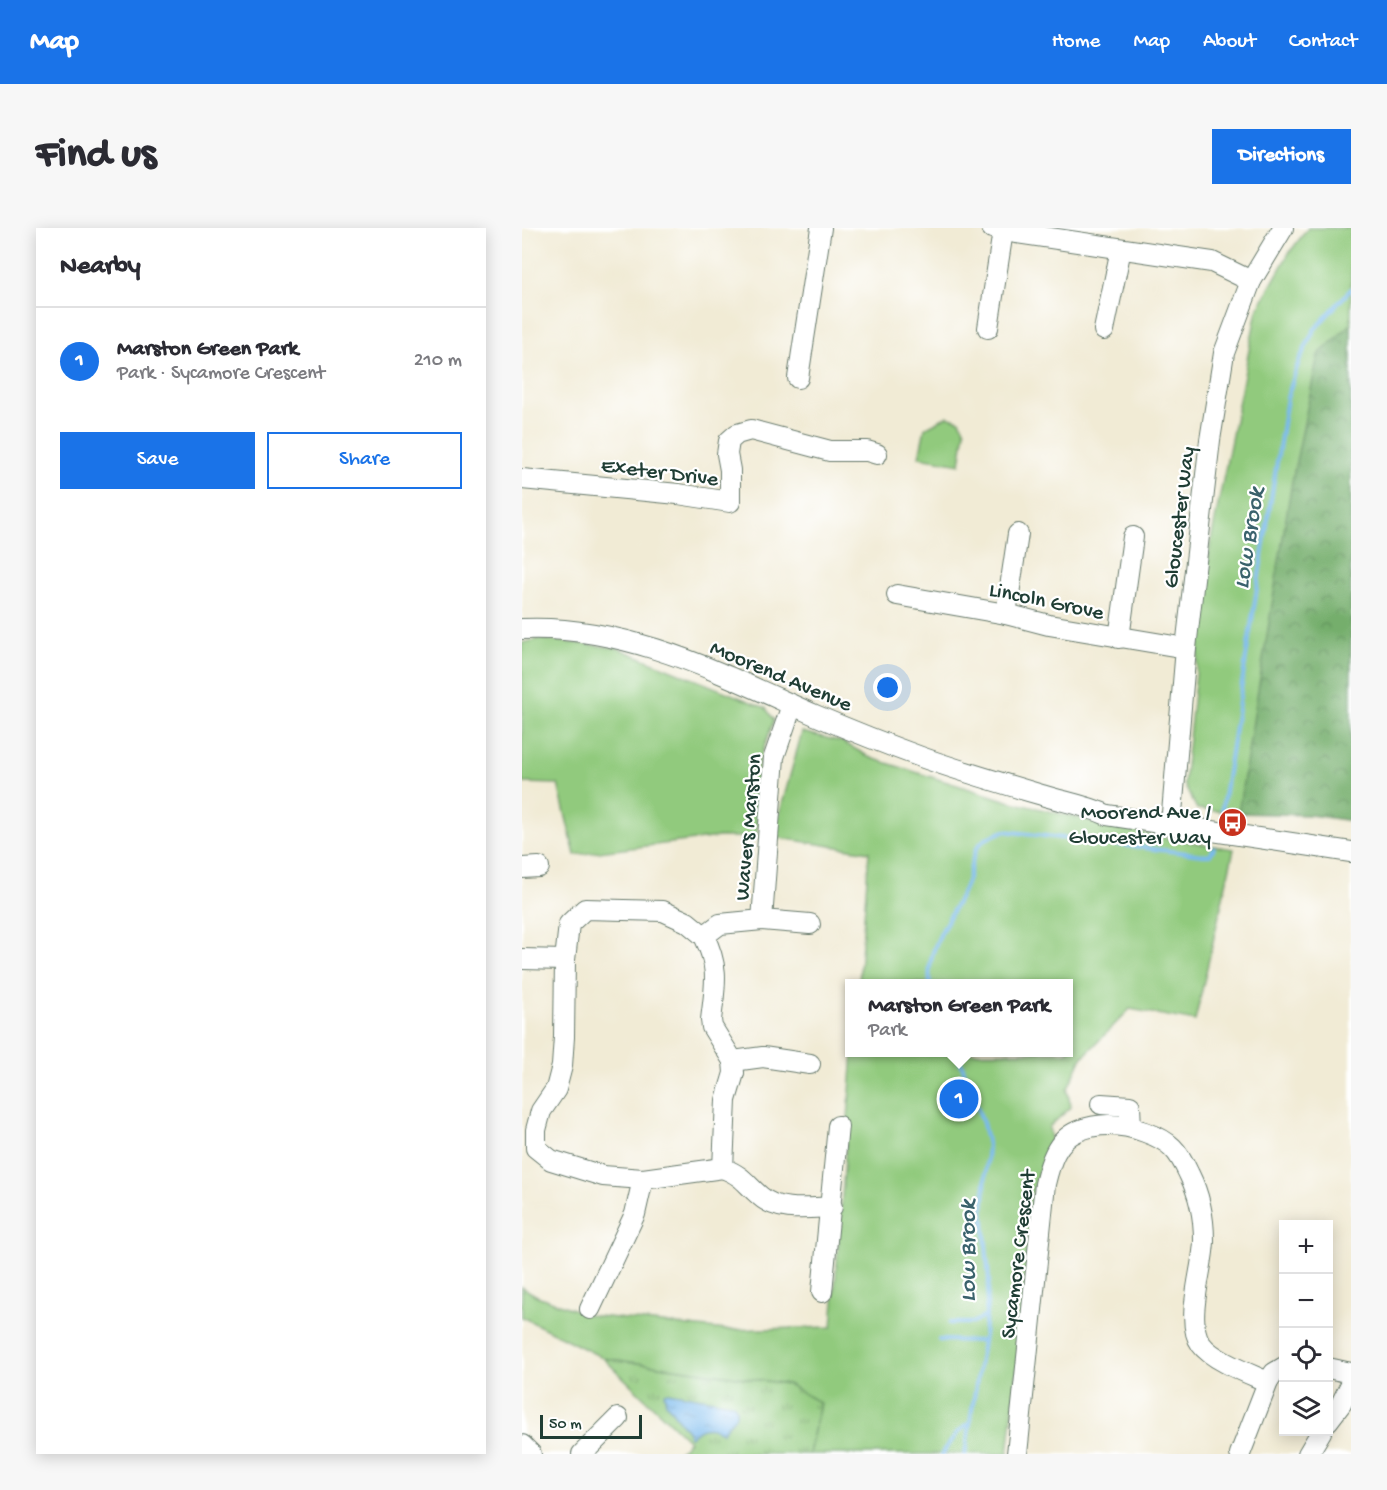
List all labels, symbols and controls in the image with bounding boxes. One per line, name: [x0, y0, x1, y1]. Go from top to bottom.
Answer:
text: Map: [30, 26, 79, 59]
text: Home: [1052, 30, 1100, 55]
text: Map: [1133, 30, 1170, 55]
text: About: [1203, 30, 1256, 55]
text: Contact: [1289, 30, 1357, 55]
button: Directions: [1212, 129, 1351, 184]
text: Find us: [36, 132, 156, 181]
text: Nearby: [60, 252, 141, 283]
text: Marston Green Park: [117, 337, 298, 363]
text: 1: [75, 350, 84, 373]
text: 210 m: [414, 350, 462, 373]
text: Park · Sycamore Crescent: [117, 363, 325, 386]
button: Save: [60, 432, 255, 489]
button: Share: [267, 432, 462, 489]
street label: Gloucester Way: [1159, 445, 1203, 590]
street label: Exeter Drive: [599, 454, 720, 494]
water label: Low Brook: [1228, 484, 1273, 591]
street label: Lincoln Grove: [986, 578, 1107, 628]
street label: Moorend Avenue: [705, 636, 856, 720]
your location: [873, 673, 902, 702]
street label: Wavers Marston: [731, 752, 769, 902]
place label: Moorend Ave / Gloucester Way: [1069, 801, 1212, 852]
bus stop icon: Moorend Ave / Gloucester Way: [1216, 807, 1248, 839]
popup: [845, 979, 1073, 1057]
text: Marston Green Park: [868, 994, 1050, 1020]
text: Park: [868, 1020, 906, 1043]
pin: 1: [940, 1076, 978, 1122]
street label: Sycamore Crescent: [997, 1167, 1043, 1340]
water label: Low Brook: [955, 1198, 984, 1302]
map controls: [1279, 1220, 1333, 1436]
button: +: [1279, 1220, 1333, 1274]
button: −: [1279, 1274, 1333, 1328]
button: locate: [1279, 1328, 1333, 1382]
button: layers: [1279, 1382, 1333, 1436]
scale bar: [540, 1412, 642, 1440]
text: 50 m: [549, 1416, 582, 1435]

